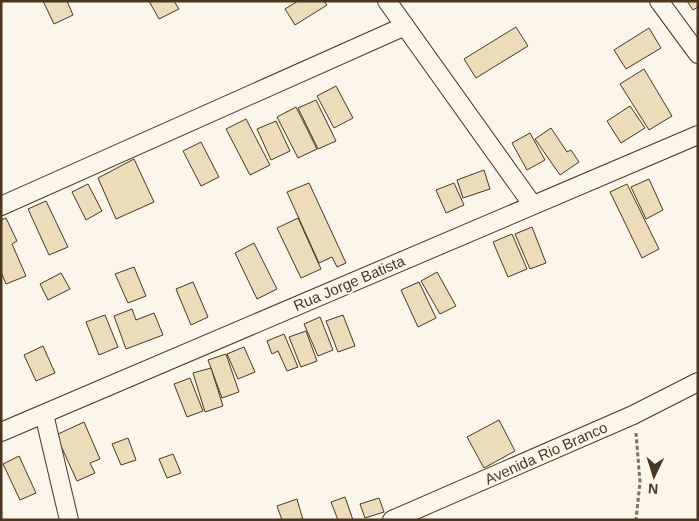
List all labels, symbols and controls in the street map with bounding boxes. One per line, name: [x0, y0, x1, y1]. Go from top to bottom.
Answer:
street label: Rua Jorge Batista: [291, 252, 408, 314]
street label: Avenida Rio Branco: [482, 418, 610, 488]
north arrow: [629, 451, 679, 501]
text: N: [647, 481, 659, 497]

